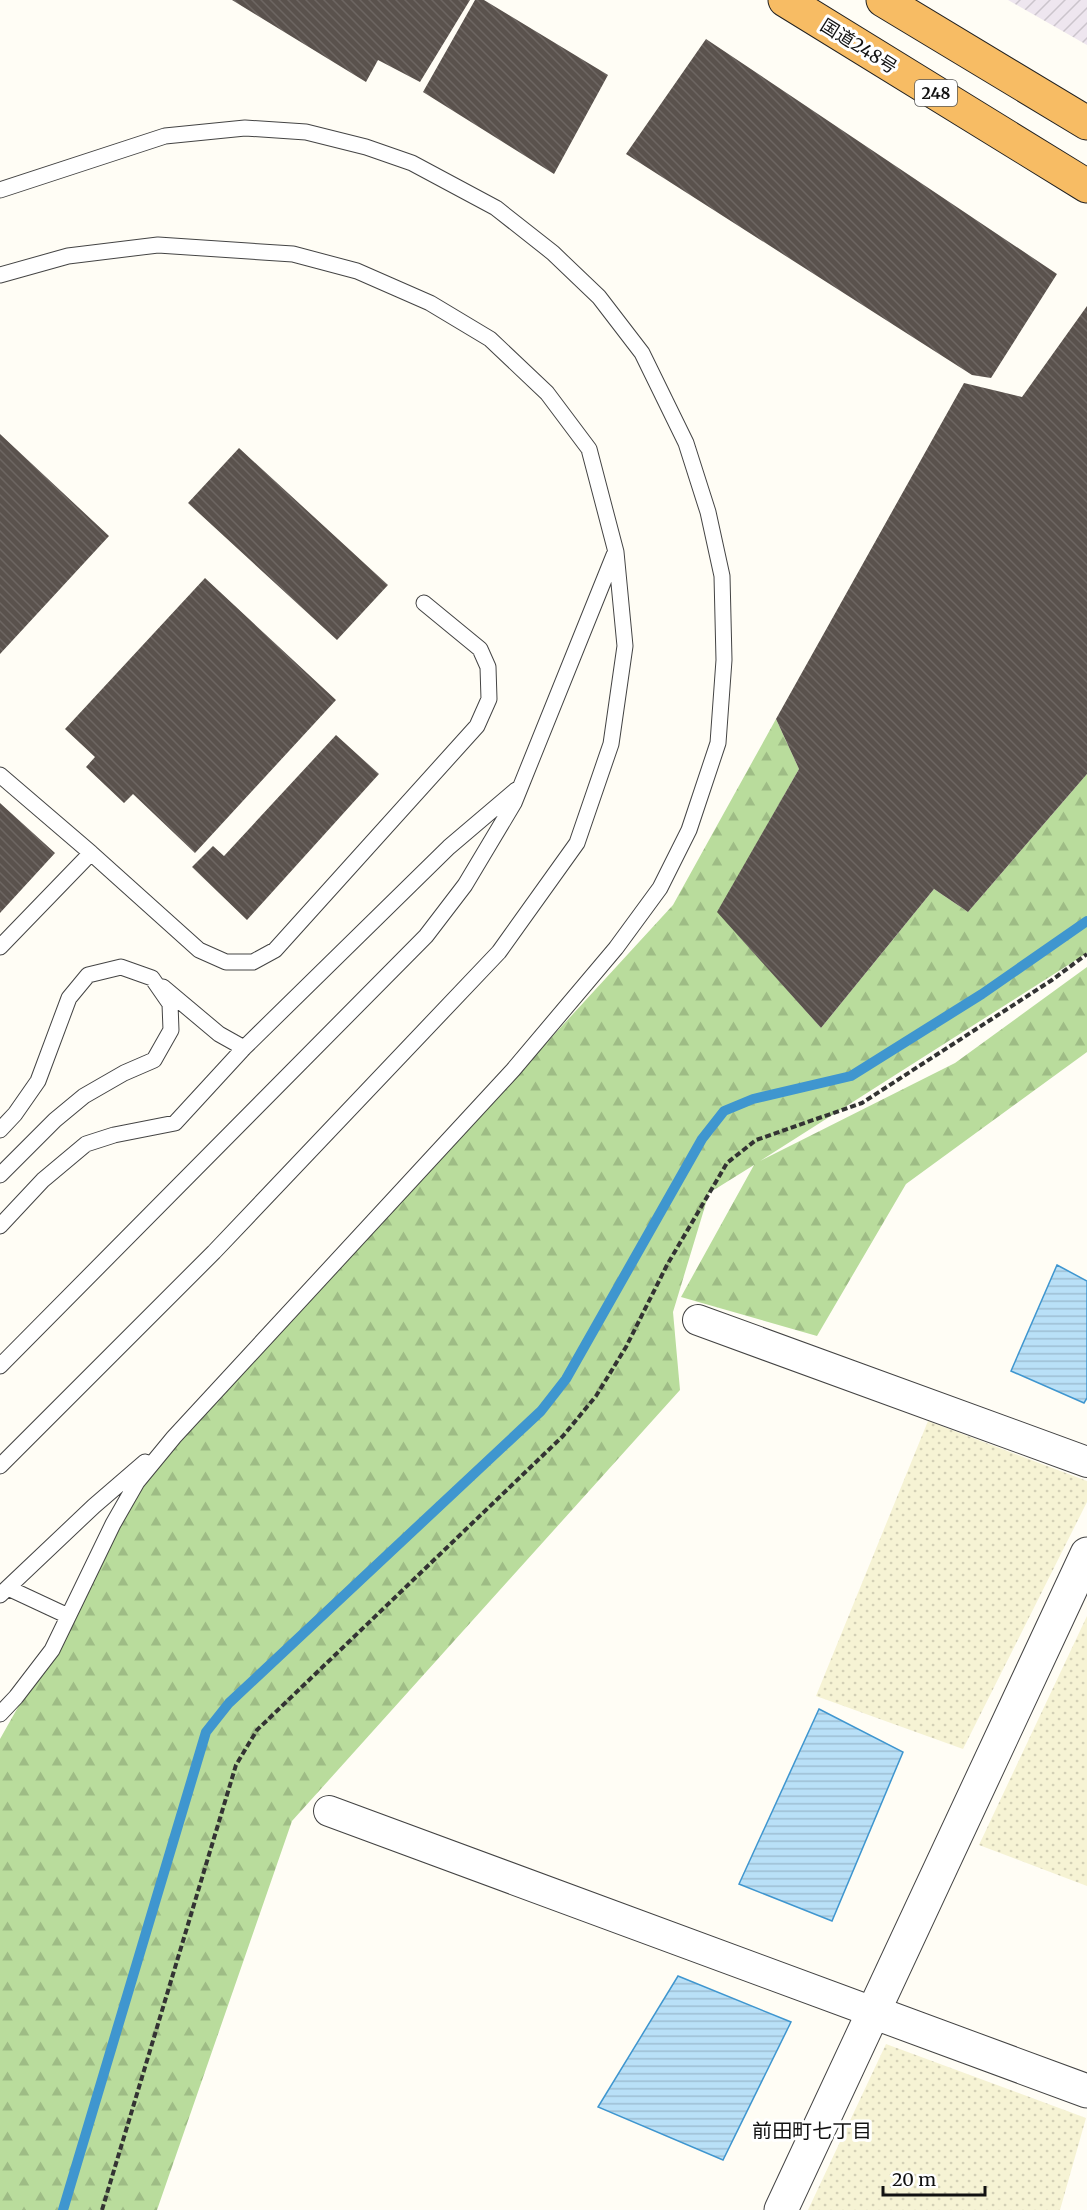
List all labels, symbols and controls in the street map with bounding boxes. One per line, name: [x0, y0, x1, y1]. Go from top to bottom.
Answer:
street label: 国道248号: [816, 13, 902, 79]
road number: 248: [915, 80, 957, 106]
district label: 前田町七丁目: [752, 2118, 872, 2143]
scale bar: [883, 2159, 985, 2197]
text: 20 m: [892, 2168, 936, 2191]

